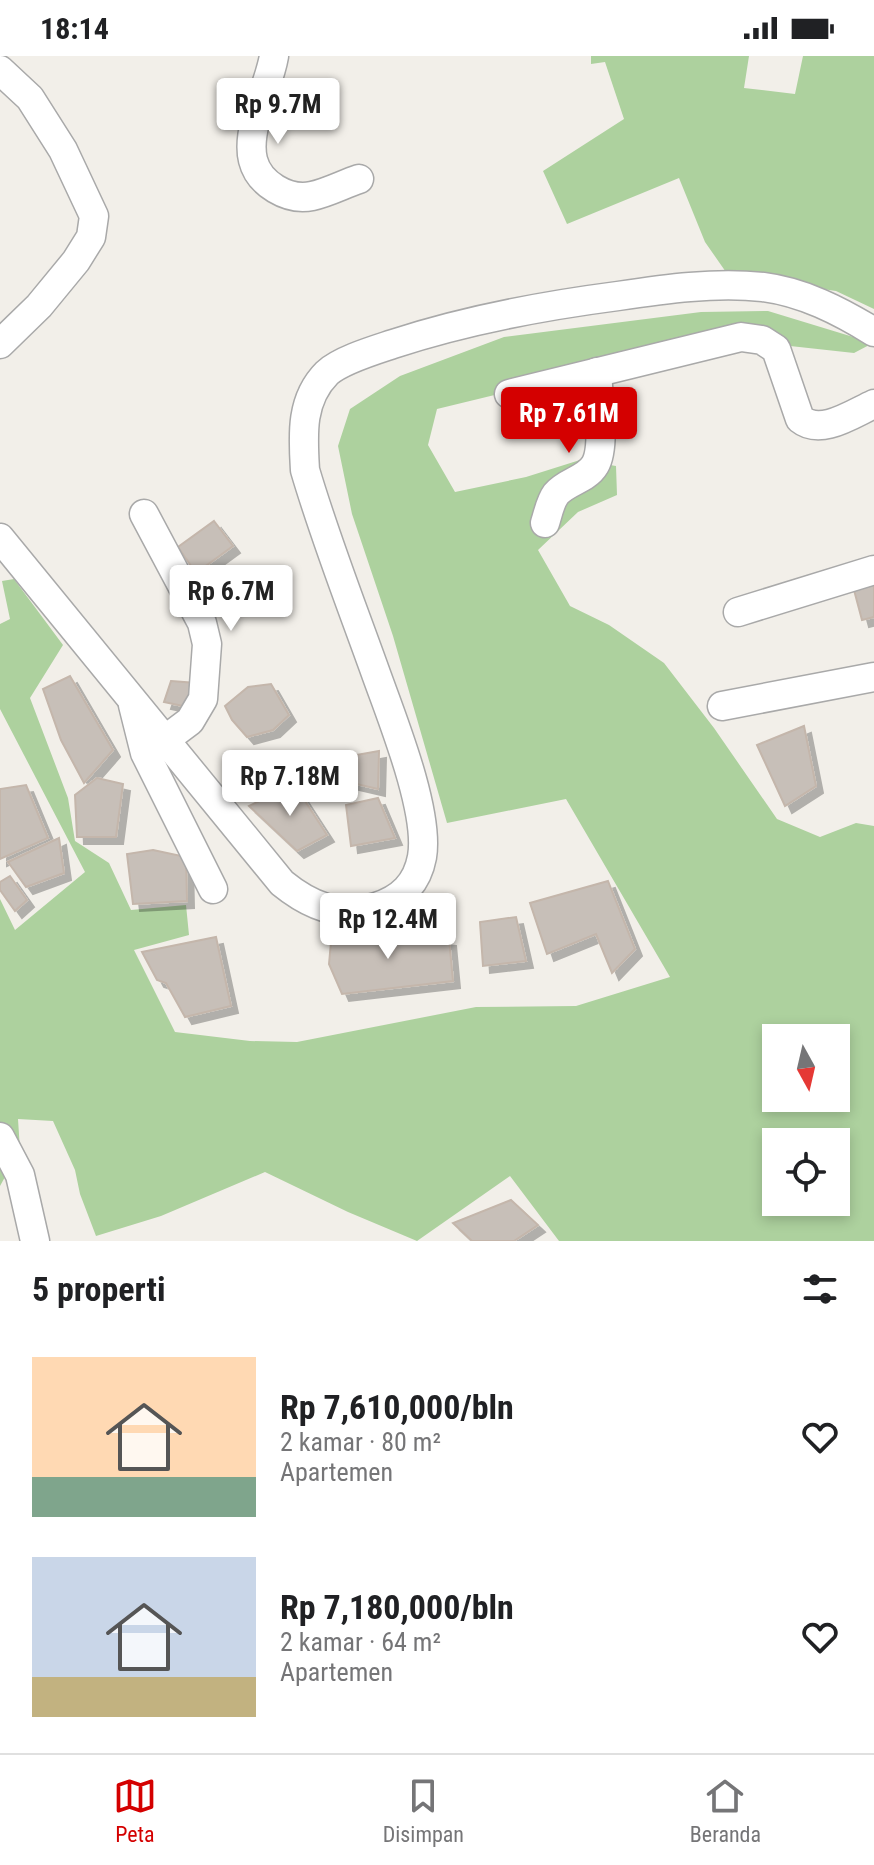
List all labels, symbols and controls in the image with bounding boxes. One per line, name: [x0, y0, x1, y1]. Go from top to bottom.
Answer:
text: 18:14: [40, 11, 109, 46]
pin: Rp 9.7M: [204, 78, 352, 146]
text: Rp 9.7M: [235, 89, 321, 119]
pin: Rp 7.61M: [486, 387, 652, 455]
text: Rp 7.61M: [519, 398, 619, 428]
pin: Rp 6.7M: [157, 565, 305, 633]
text: Rp 6.7M: [188, 576, 274, 606]
pin: Rp 7.18M: [207, 750, 373, 818]
text: Rp 7.18M: [240, 761, 340, 791]
pin: Rp 12.4M: [305, 893, 471, 961]
text: Rp 12.4M: [338, 904, 438, 934]
north arrow: [762, 1024, 850, 1112]
map controls: [762, 1024, 850, 1216]
button: locate: [762, 1128, 850, 1216]
icon: filters: [798, 1267, 842, 1311]
text: 5 properti: [32, 1269, 166, 1309]
text: Rp 7,610,000/bln: [280, 1387, 514, 1427]
icon: home: [96, 1389, 192, 1485]
icon: heart: [798, 1415, 842, 1459]
text: 2 kamar · 80 m²: [280, 1427, 441, 1457]
text: Apartemen: [280, 1457, 393, 1487]
text: Rp 7,180,000/bln: [280, 1587, 514, 1627]
icon: home: [96, 1589, 192, 1685]
icon: heart: [798, 1615, 842, 1659]
text: 2 kamar · 64 m²: [280, 1627, 441, 1657]
text: Apartemen: [280, 1657, 393, 1687]
tab: Peta: [113, 1774, 157, 1847]
tab: Disimpan: [383, 1774, 464, 1847]
tab: Beranda: [690, 1774, 761, 1847]

